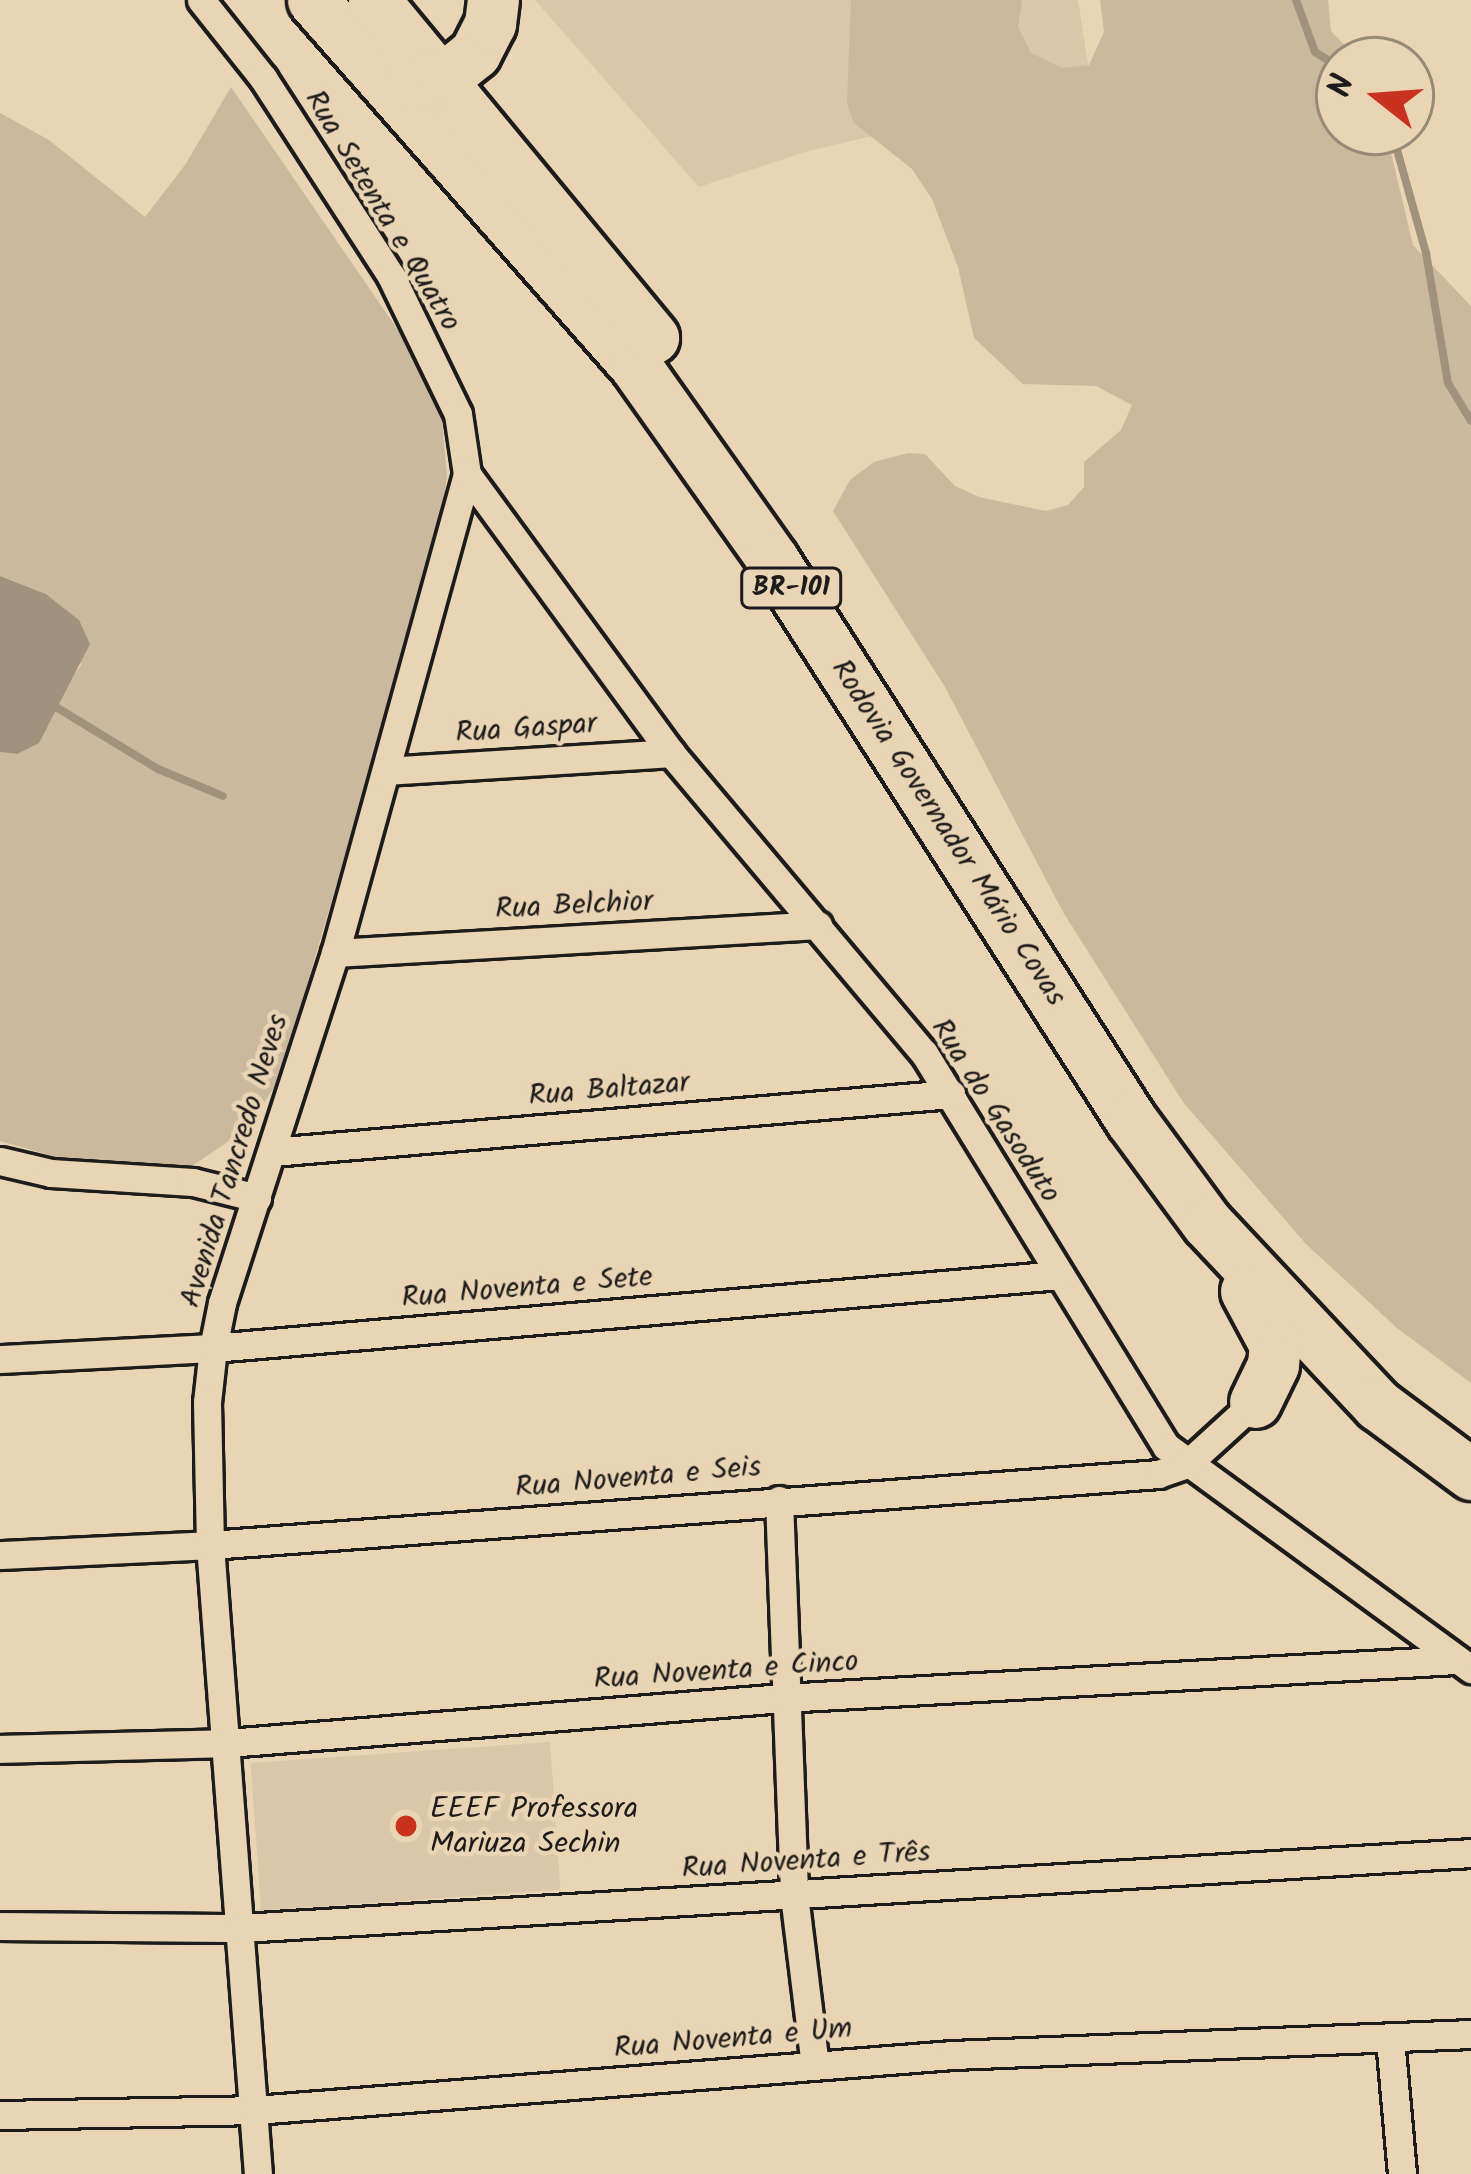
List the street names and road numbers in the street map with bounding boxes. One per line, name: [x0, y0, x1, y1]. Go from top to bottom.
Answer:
street label: Rua Setenta e Quatro: [296, 84, 468, 338]
road number: BR-101: [740, 567, 842, 609]
street label: Rodovia Governador Mário Covas: [822, 653, 1074, 1013]
street label: Rua Gaspar: [454, 706, 598, 752]
street label: Rua Belchior: [494, 884, 654, 928]
street label: Avenida Tancredo Neves: [173, 1010, 297, 1312]
street label: Rua do Gasoduto: [922, 1012, 1068, 1210]
street label: Rua Baltazar: [527, 1065, 691, 1115]
street label: Rua Noventa e Sete: [400, 1259, 654, 1317]
street label: Rua Noventa e Seis: [514, 1449, 762, 1507]
street label: Rua Noventa e Cinco: [592, 1644, 860, 1698]
street label: Rua Noventa e Três: [680, 1834, 932, 1888]
street label: Rua Noventa e Um: [612, 2011, 854, 2067]

